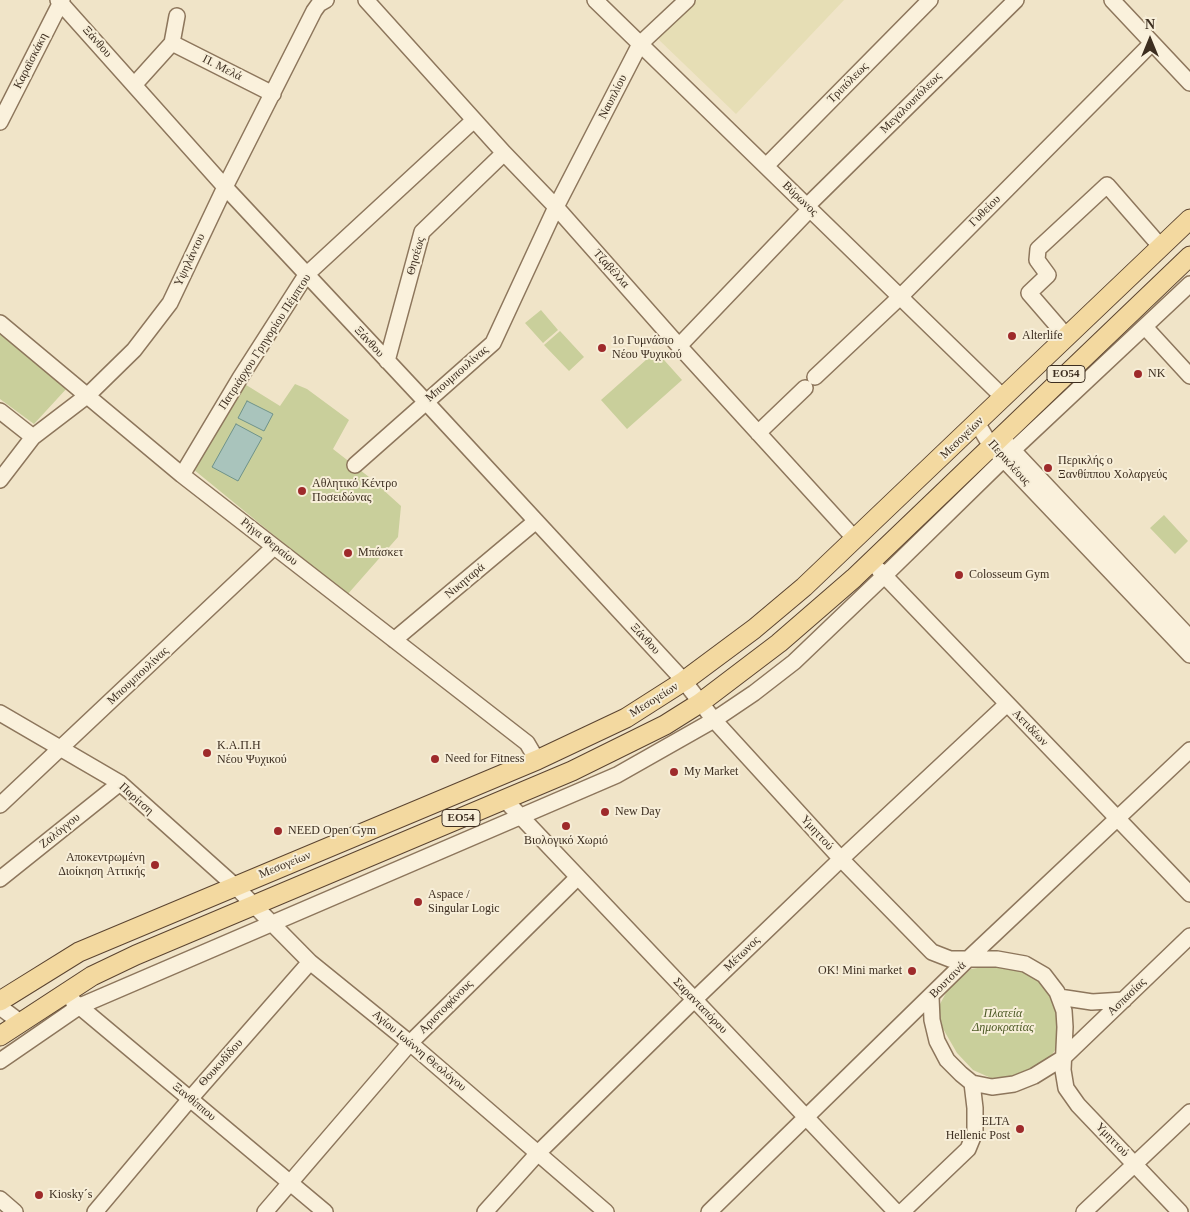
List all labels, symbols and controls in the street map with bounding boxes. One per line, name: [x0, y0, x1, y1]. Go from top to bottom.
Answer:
north arrow: [1125, 15, 1175, 65]
text: N: [1145, 17, 1155, 32]
street label: Ξάνθου: [79, 23, 115, 61]
street label: Καραϊσκάκη: [11, 31, 51, 91]
street label: Π. Μελά: [200, 52, 244, 84]
street label: Τριπόλεως: [824, 59, 872, 107]
street label: Μεγαλουπόλεως: [877, 69, 945, 137]
street label: Ναυπλίου: [596, 72, 630, 122]
street label: Βύρωνος: [779, 179, 821, 219]
street label: Γυθείου: [966, 192, 1004, 230]
street label: Υψηλάντου: [171, 231, 209, 289]
street label: Θησέως: [404, 235, 428, 277]
street label: Τζαβέλλα: [590, 247, 632, 291]
street label: Πατριάρχου Γρηγορίου Πέμπτου: [216, 271, 314, 413]
street label: Ξάνθου: [351, 324, 387, 360]
place label: Alterlife: [1022, 329, 1063, 343]
marker: Alterlife: [1006, 330, 1018, 342]
place label: 1ο Γυμνάσιο Νέου Ψυχικού: [612, 334, 682, 362]
marker: 1ο Γυμνάσιο Νέου Ψυχικού: [596, 342, 608, 354]
street label: Μπουμπουλίνας: [423, 343, 491, 405]
road number: ΕΟ54: [1047, 366, 1085, 382]
place label: NK: [1148, 367, 1165, 381]
marker: NK: [1132, 368, 1144, 380]
street label: Μεσογείων: [937, 414, 987, 462]
street label: Περικλέους: [985, 437, 1033, 489]
place label: Περικλής ο Ξανθίππου Χολαργεύς: [1058, 454, 1167, 482]
marker: Περικλής ο Ξανθίππου Χολαργεύς: [1042, 462, 1054, 474]
place label: Αθλητικό Κέντρο Ποσειδώνας: [312, 477, 397, 505]
marker: Αθλητικό Κέντρο Ποσειδώνας: [296, 485, 308, 497]
street label: Ρήγα Φεραίου: [237, 515, 301, 569]
place label: Μπάσκετ: [358, 546, 403, 560]
marker: Μπάσκετ: [342, 547, 354, 559]
street label: Νικηταρά: [442, 560, 488, 602]
place label: Colosseum Gym: [969, 568, 1049, 582]
marker: Colosseum Gym: [953, 569, 965, 581]
street label: Ξάνθου: [627, 621, 663, 657]
street label: Μπουμπουλίνας: [104, 644, 172, 708]
street label: Μεσογείων: [627, 679, 681, 721]
street label: Αετιδέων: [1009, 707, 1051, 749]
place label: Κ.Α.Π.Η Νέου Ψυχικού: [217, 739, 287, 767]
marker: Κ.Α.Π.Η Νέου Ψυχικού: [201, 747, 213, 759]
place label: Need for Fitness: [445, 752, 524, 766]
marker: Need for Fitness: [429, 753, 441, 765]
place label: My Market: [684, 765, 738, 779]
marker: My Market: [668, 766, 680, 778]
street label: Παρίτση: [116, 780, 156, 818]
place label: New Day: [615, 805, 661, 819]
marker: New Day: [599, 806, 611, 818]
street label: Ζαλόγγου: [37, 810, 83, 852]
road number: ΕΟ54: [442, 810, 480, 826]
street label: Υμηττού: [798, 813, 836, 853]
marker: Βιολογικό Χωριό: [560, 820, 572, 832]
place label: NEED Open Gym: [288, 824, 376, 838]
marker: NEED Open Gym: [272, 825, 284, 837]
place label: Βιολογικό Χωριό: [524, 834, 608, 848]
street label: Μεσογείων: [257, 848, 313, 882]
place label: Αποκεντρωμένη Διοίκηση Αττικής: [58, 851, 145, 879]
marker: Αποκεντρωμένη Διοίκηση Αττικής: [149, 859, 161, 871]
place label: Aspace / Singular Logic: [428, 888, 500, 916]
marker: Aspace / Singular Logic: [412, 896, 424, 908]
street label: Μέτωνος: [721, 933, 763, 975]
street label: Βουτσινά: [927, 959, 969, 1001]
place label: OK! Mini market: [818, 964, 902, 978]
marker: OK! Mini market: [906, 965, 918, 977]
street label: Σαρανταπόρου: [670, 975, 730, 1037]
street label: Ασπασίας: [1105, 975, 1149, 1019]
street label: Αριστοφάνους: [416, 977, 476, 1037]
street label: Αγίου Ιωάννη Θεολόγου: [369, 1007, 469, 1095]
park label: Πλατεία Δημοκρατίας: [972, 1007, 1034, 1035]
street label: Θουκυδίδου: [196, 1036, 246, 1090]
street label: Ξανθίππου: [169, 1080, 219, 1124]
place label: ELTA Hellenic Post: [946, 1115, 1010, 1143]
street label: Υμηττού: [1092, 1120, 1132, 1160]
marker: ELTA Hellenic Post: [1014, 1123, 1026, 1135]
place label: Kiosky´s: [49, 1188, 92, 1202]
marker: Kiosky´s: [33, 1189, 45, 1201]

